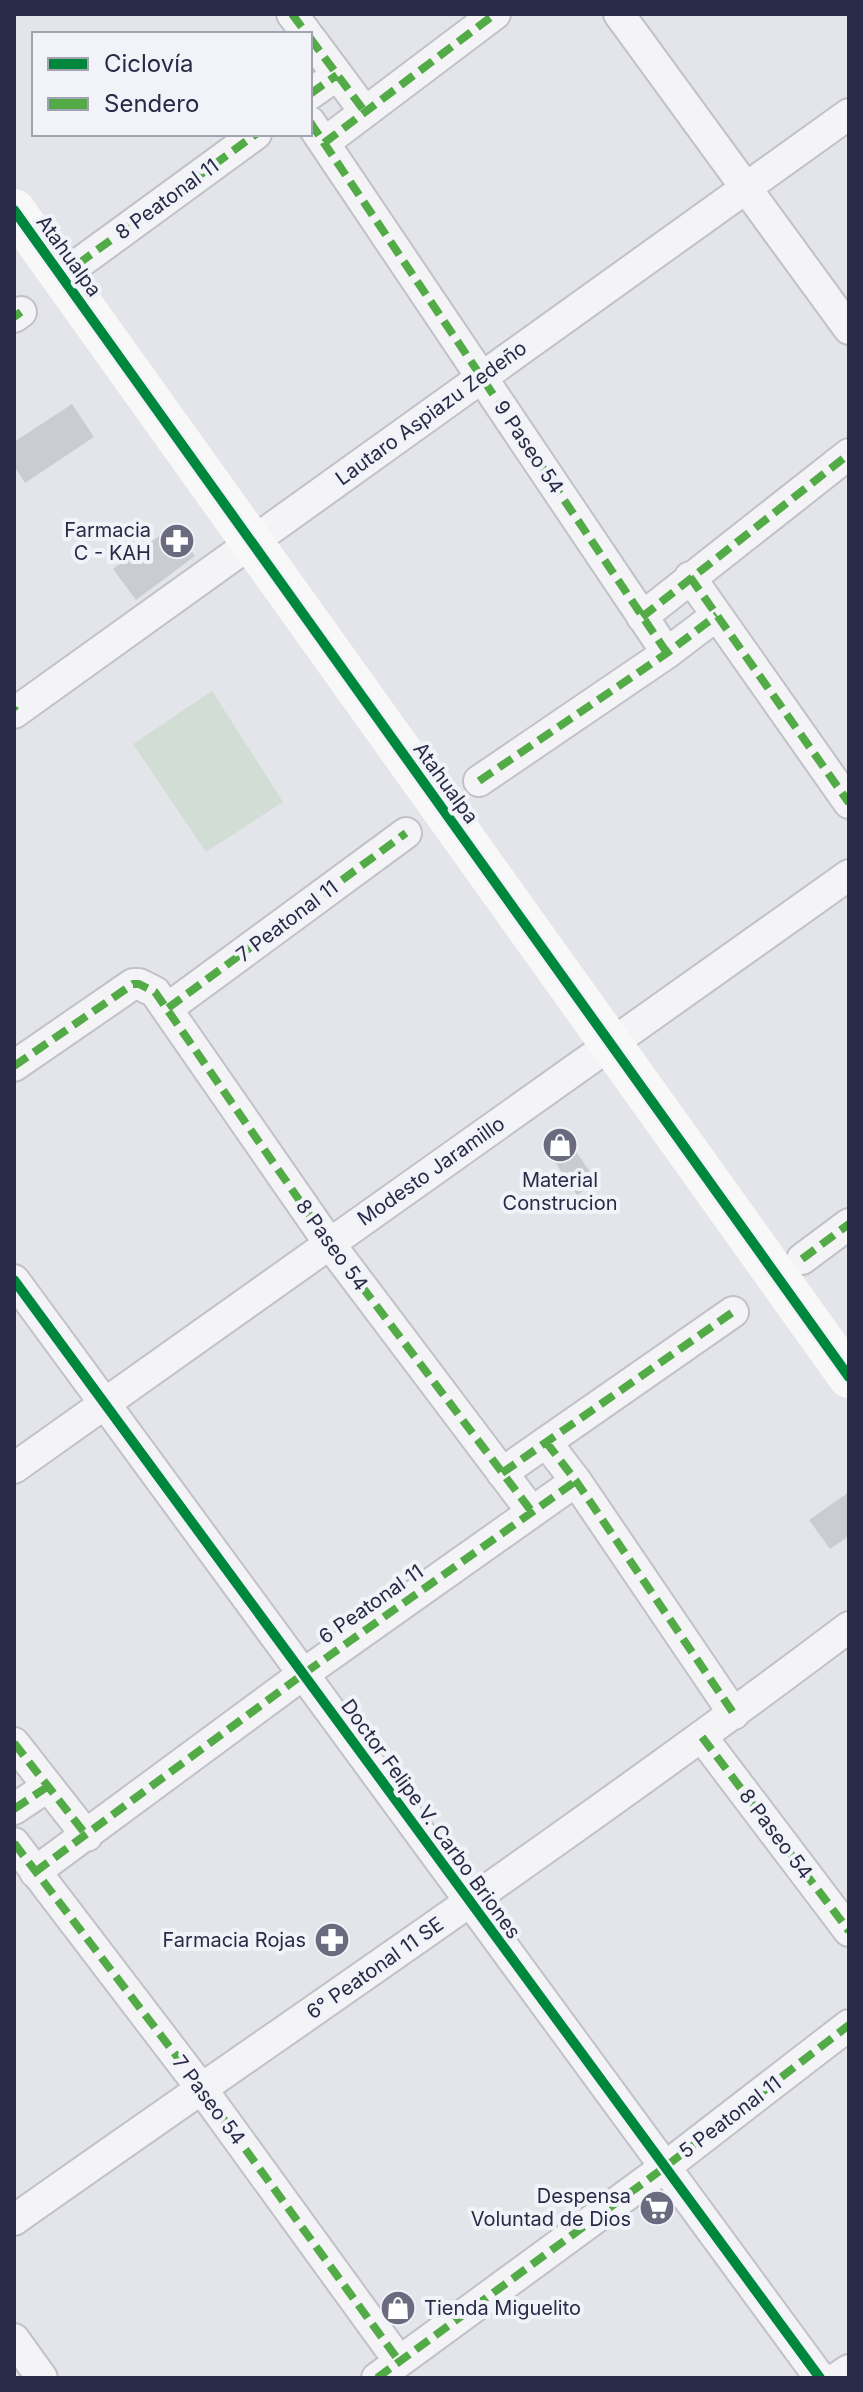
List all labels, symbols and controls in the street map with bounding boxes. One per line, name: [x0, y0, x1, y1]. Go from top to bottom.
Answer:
legend: [32, 32, 312, 136]
text: Ciclovía: [104, 49, 194, 78]
text: Sendero: [104, 89, 199, 118]
street label: 8 Peatonal 11: [111, 153, 223, 245]
street label: Atahualpa: [31, 211, 107, 301]
street label: Lautaro Aspiazu Zedeño: [331, 336, 531, 490]
street label: 9 Paseo 54: [489, 396, 569, 498]
place label: Farmacia C - KAH: [64, 518, 151, 565]
pharmacy icon: Farmacia C - KAH: [158, 522, 196, 560]
street label: Atahualpa: [408, 738, 484, 828]
street label: 7 Peatonal 11: [232, 875, 342, 967]
street label: Modesto Jaramillo: [353, 1111, 509, 1231]
shop icon: Material Construcion: [541, 1126, 579, 1164]
place label: Material Construcion: [503, 1168, 617, 1215]
street label: 8 Paseo 54: [291, 1195, 373, 1295]
street label: 6 Peatonal 11: [314, 1559, 428, 1649]
street label: Doctor Felipe V. Carbo Briones: [336, 1695, 526, 1943]
street label: 8 Paseo 54: [734, 1784, 818, 1884]
street label: 6° Peatonal 11 SE: [302, 1912, 448, 2024]
pharmacy icon: Farmacia Rojas: [313, 1921, 351, 1959]
place label: Farmacia Rojas: [163, 1928, 306, 1952]
street label: 7 Paseo 54: [168, 2051, 250, 2149]
street label: 5 Peatonal 11: [674, 2071, 786, 2163]
place label: Despensa Voluntad de Dios: [471, 2184, 631, 2231]
supermarket icon: Despensa Voluntad de Dios: [638, 2189, 676, 2227]
shop icon: Tienda Miguelito: [379, 2289, 417, 2327]
place label: Tienda Miguelito: [424, 2296, 581, 2320]

